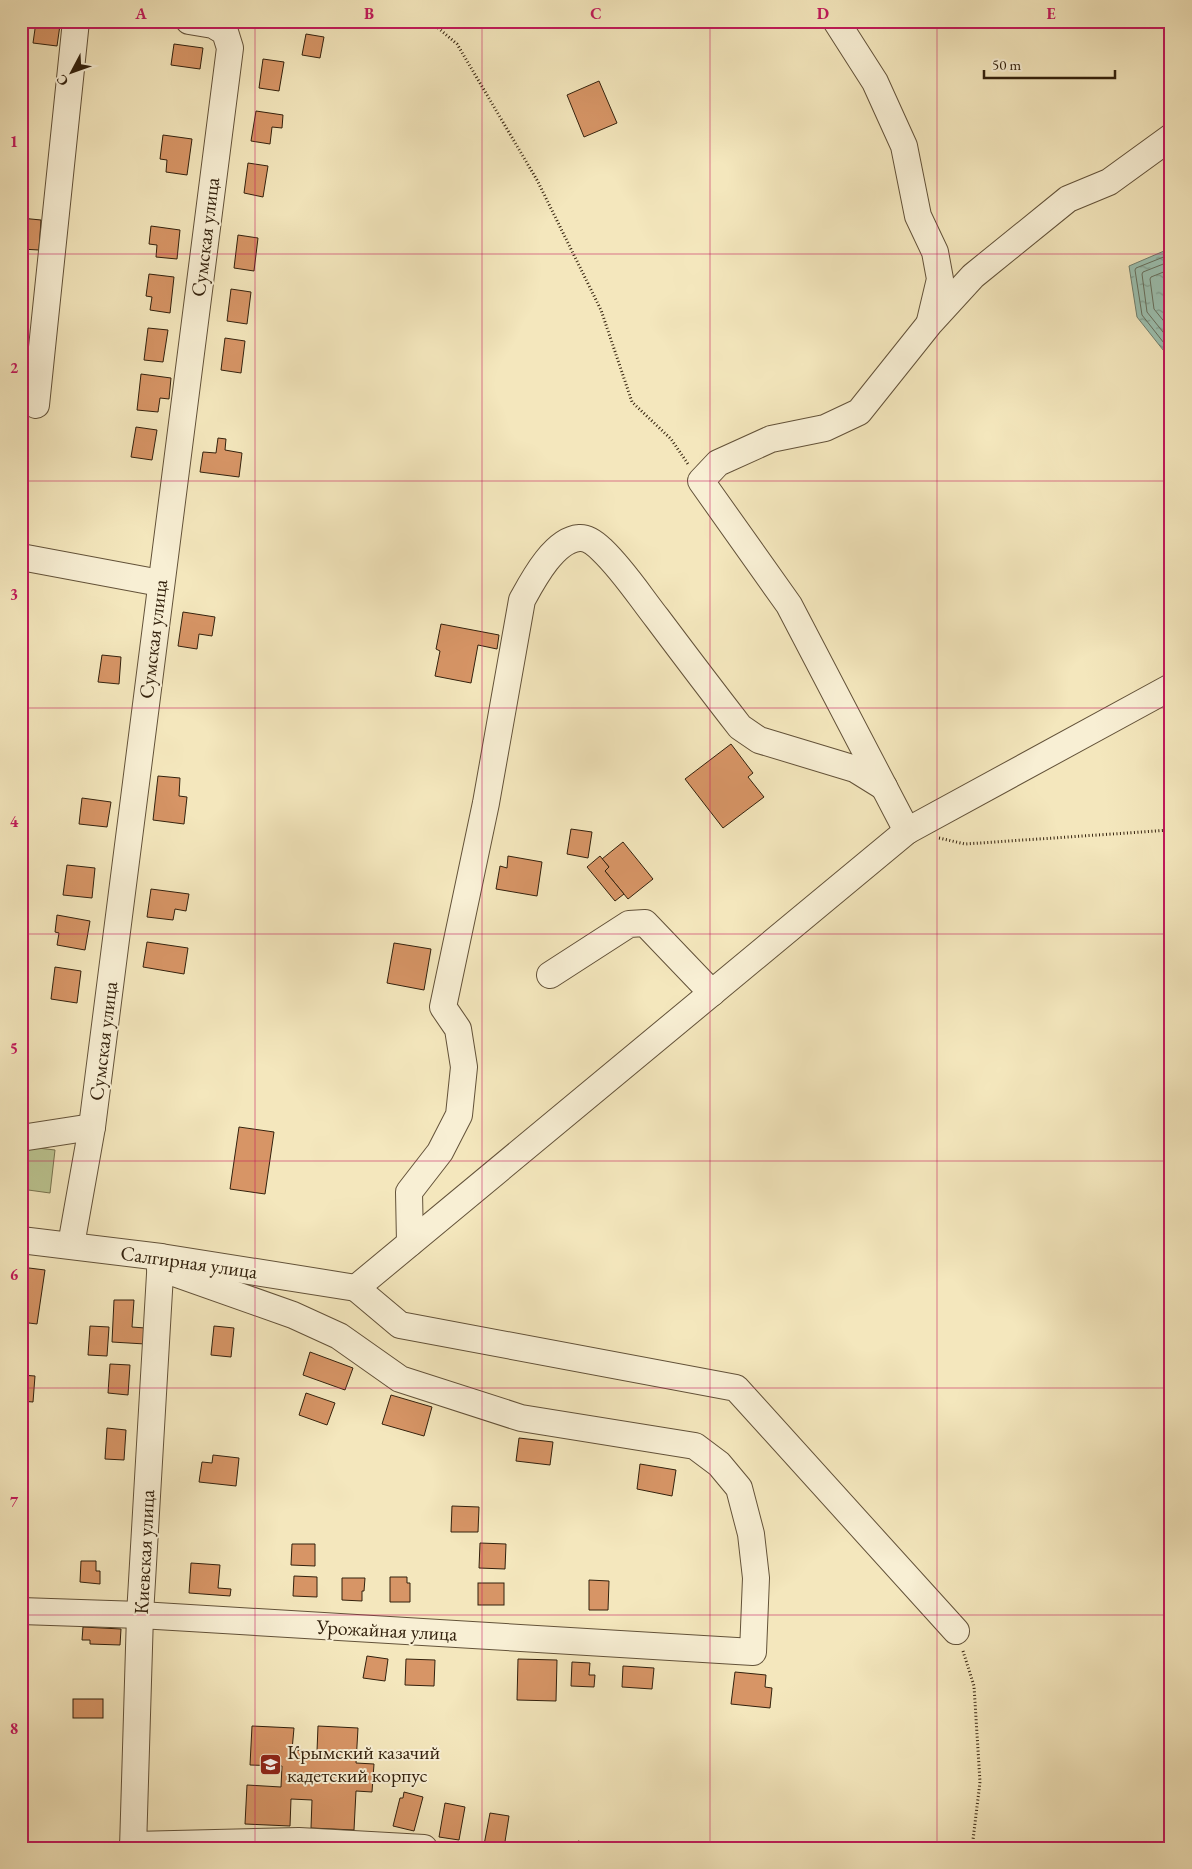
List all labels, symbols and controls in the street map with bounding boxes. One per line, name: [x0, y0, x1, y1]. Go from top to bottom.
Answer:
text: A: [134, 3, 147, 24]
text: B: [364, 3, 374, 24]
text: C: [590, 3, 602, 24]
text: D: [817, 3, 829, 24]
text: E: [1046, 3, 1056, 24]
north arrow: [48, 48, 98, 98]
scale bar: [984, 48, 1116, 80]
text: 50 m: [992, 55, 1021, 74]
text: С: [52, 71, 72, 90]
text: 1: [10, 131, 18, 152]
street label: Сумская улица: [185, 176, 225, 298]
text: 2: [10, 357, 19, 378]
street label: Сумская улица: [133, 578, 173, 700]
text: 3: [10, 584, 18, 605]
text: 4: [10, 811, 19, 832]
street label: Сумская улица: [83, 980, 123, 1102]
text: 5: [10, 1038, 18, 1059]
street label: Салгирная улица: [119, 1240, 259, 1284]
text: 6: [10, 1264, 19, 1285]
street label: Киевская улица: [128, 1489, 160, 1615]
text: 7: [10, 1491, 19, 1512]
street label: Урожайная улица: [315, 1613, 458, 1647]
text: 8: [10, 1718, 18, 1739]
place label: Крымский казачий кадетский корпус: [287, 1739, 441, 1788]
school or university icon: Крымский казачий кадетский корпус: [259, 1752, 283, 1776]

